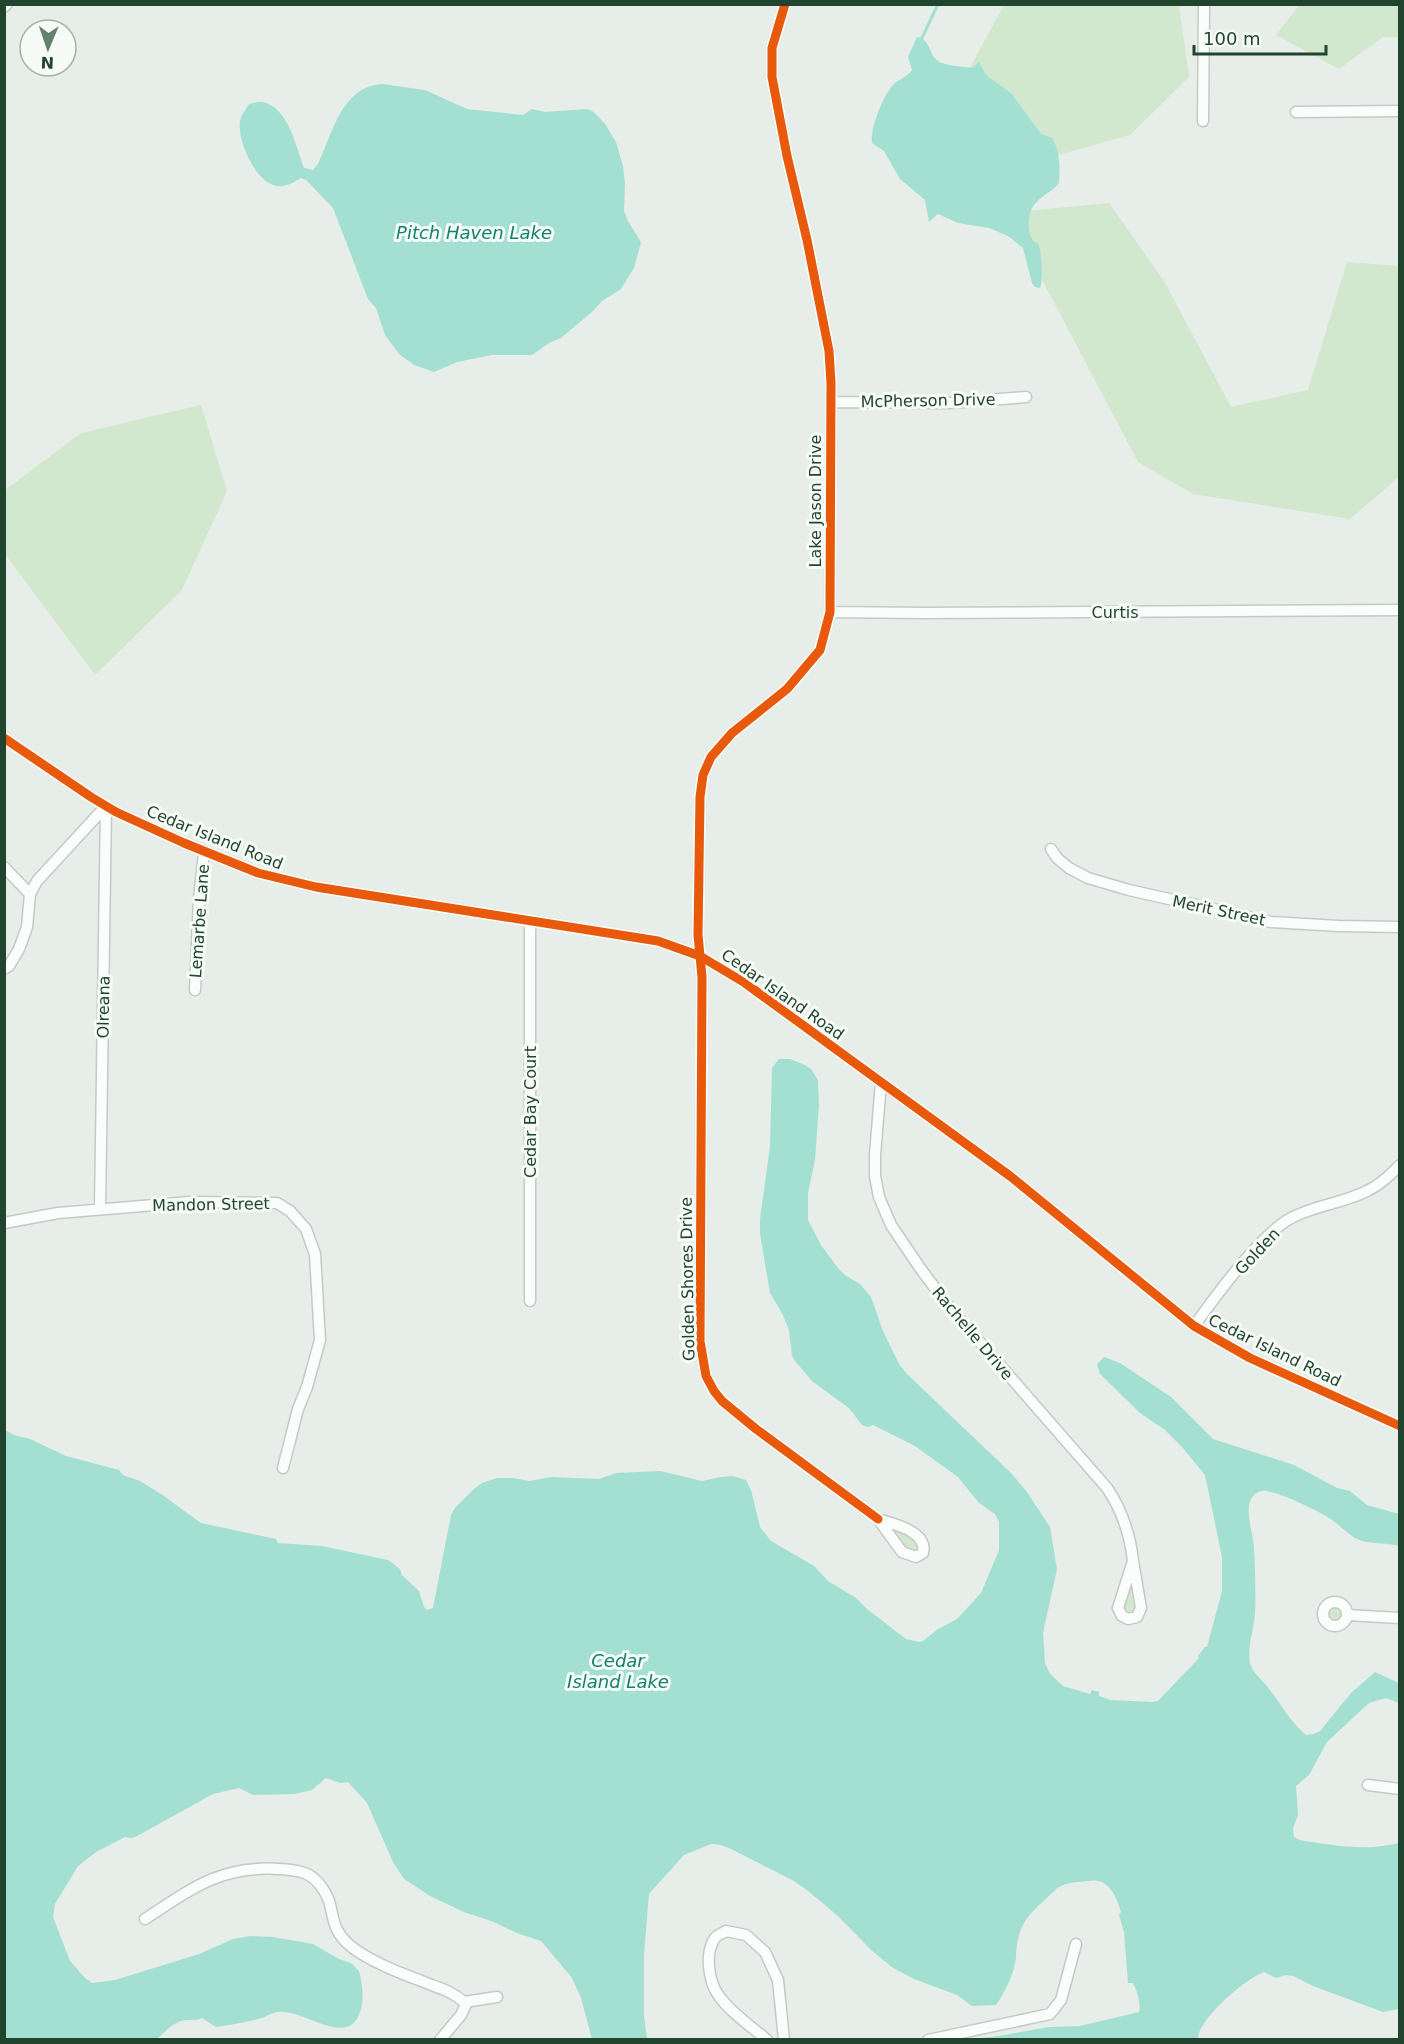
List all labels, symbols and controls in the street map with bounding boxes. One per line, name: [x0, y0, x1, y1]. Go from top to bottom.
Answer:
north arrow: [18, 18, 78, 78]
scale bar: [1194, 18, 1326, 56]
text: 100 m: [1203, 28, 1261, 49]
text: N: [40, 53, 55, 72]
water label: Pitch Haven Lake: [396, 222, 552, 243]
street label: McPherson Drive: [860, 390, 996, 411]
street label: Lake Jason Drive: [806, 435, 825, 567]
street label: Curtis: [1092, 603, 1138, 622]
street label: Cedar Island Road: [144, 801, 286, 874]
street label: Lemarbe Lane: [186, 863, 213, 979]
street label: Merit Street: [1171, 891, 1267, 930]
street label: Cedar Island Road: [718, 945, 848, 1044]
street label: Olreana: [93, 975, 114, 1039]
street label: Cedar Bay Court: [521, 1046, 540, 1178]
street label: Mandon Street: [152, 1194, 270, 1215]
street label: Golden Shores Drive: [677, 1197, 698, 1361]
street label: Golden: [1231, 1224, 1284, 1279]
street label: Rachelle Drive: [928, 1283, 1017, 1384]
street label: Cedar Island Road: [1205, 1310, 1344, 1391]
water label: Cedar Island Lake: [567, 1650, 669, 1692]

